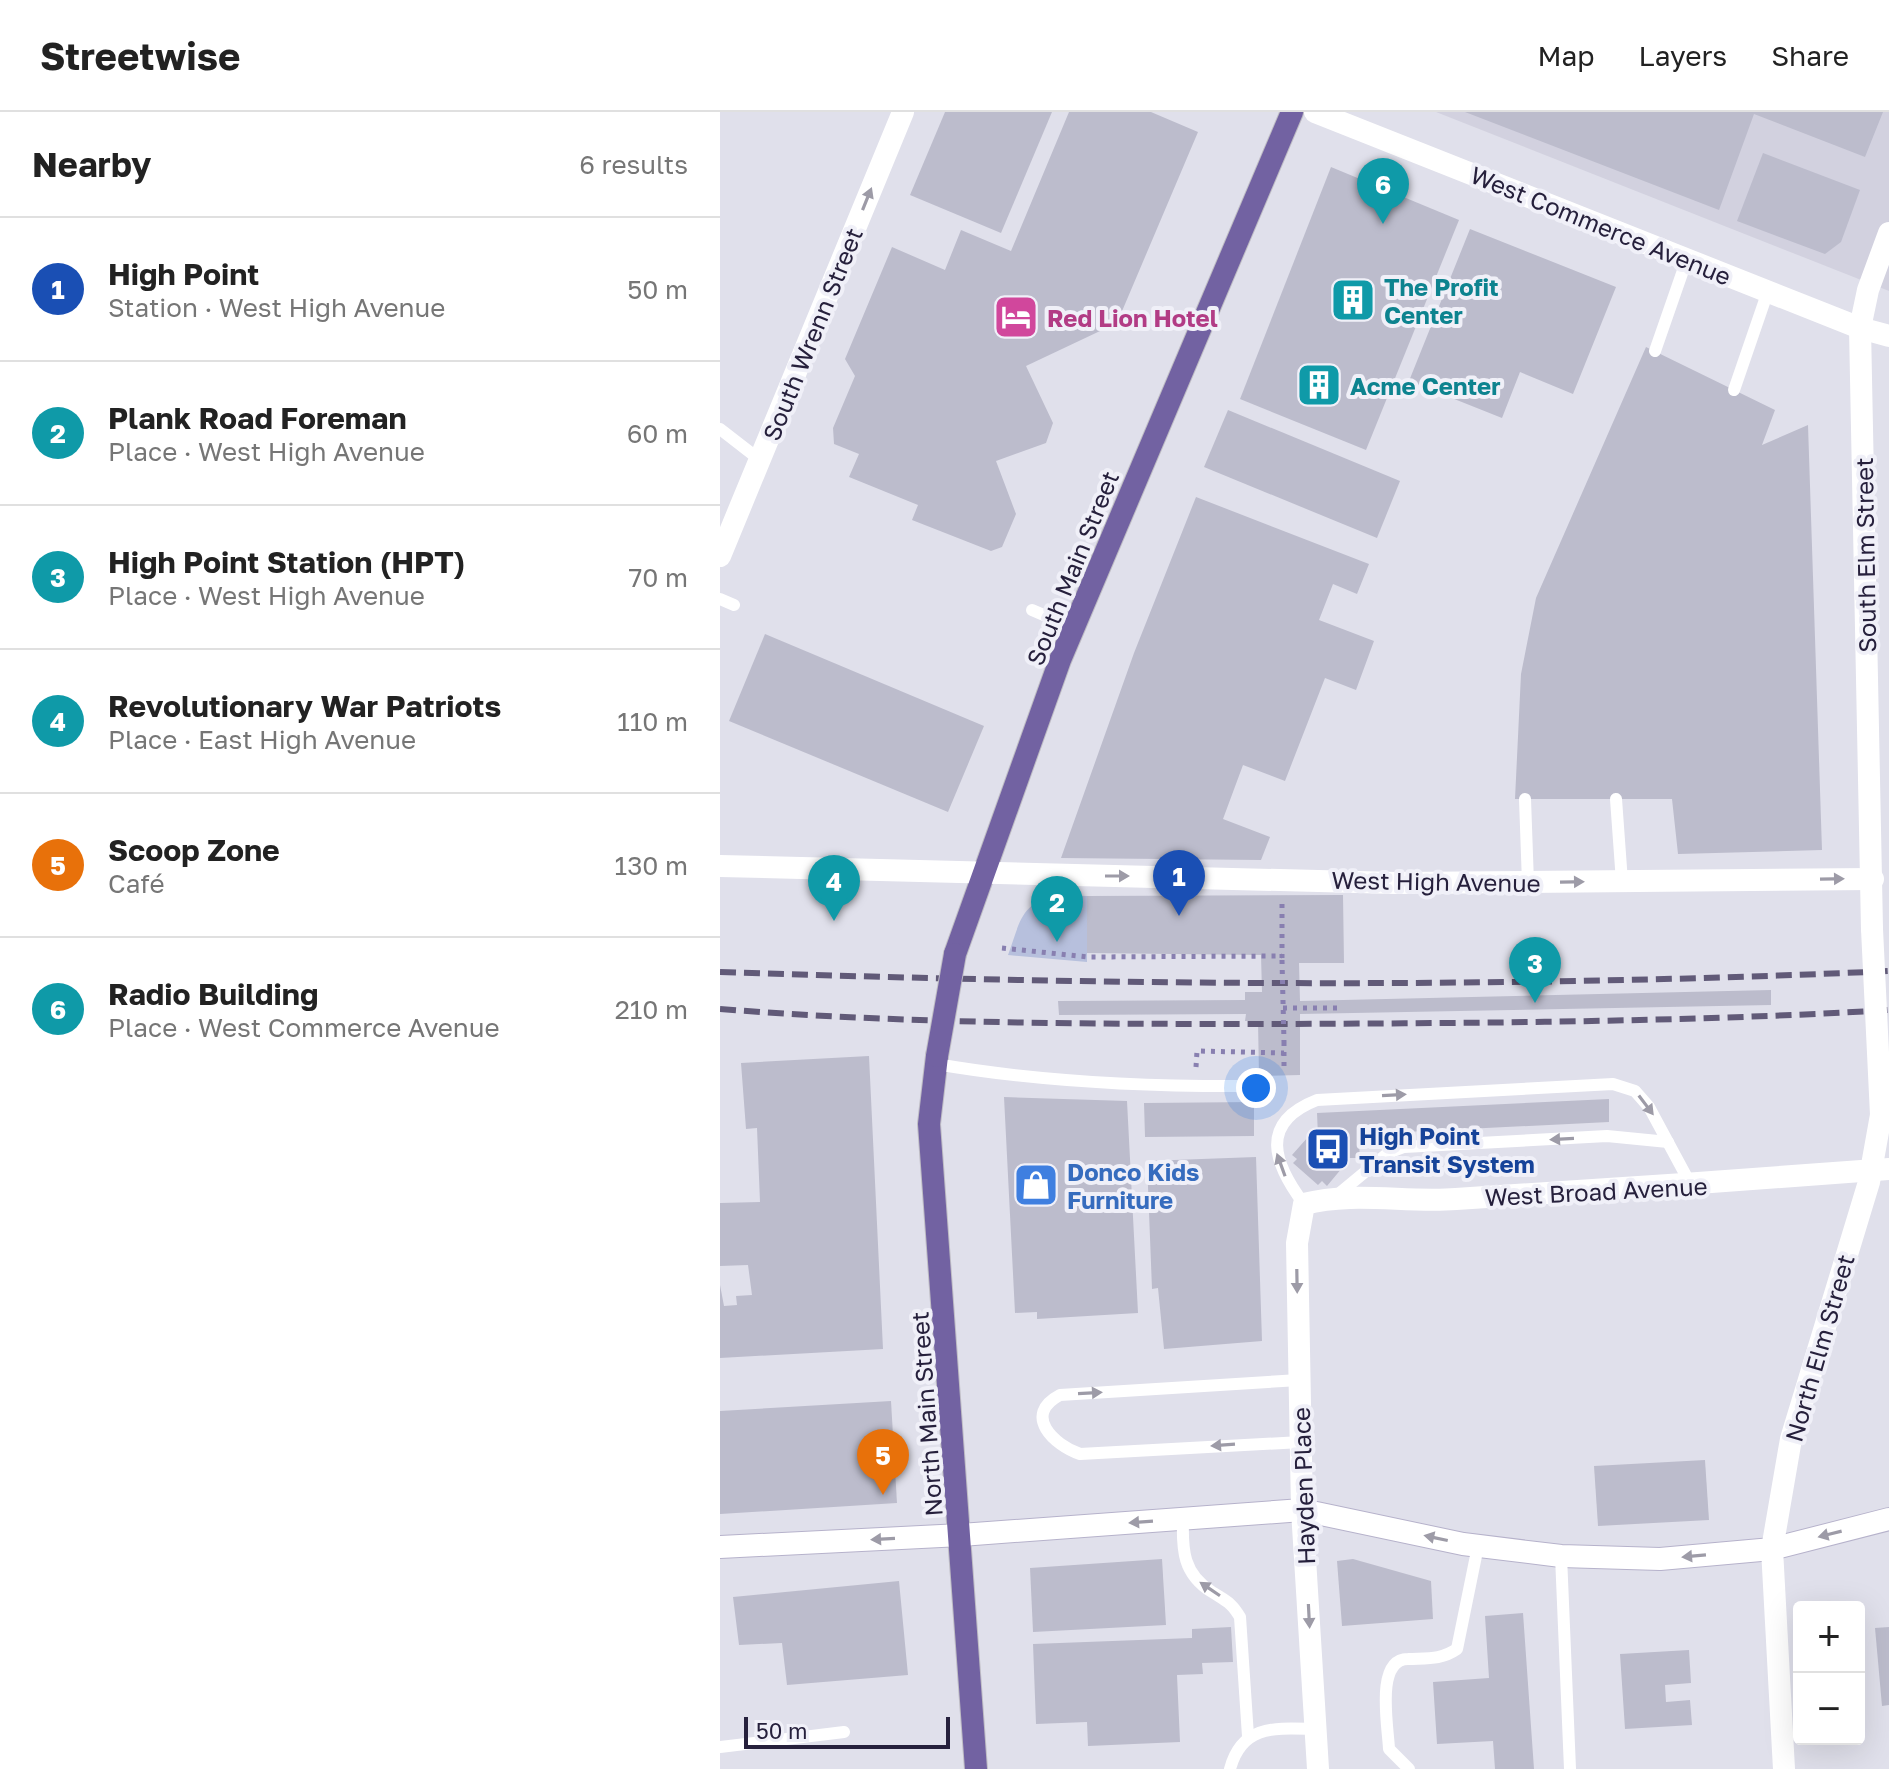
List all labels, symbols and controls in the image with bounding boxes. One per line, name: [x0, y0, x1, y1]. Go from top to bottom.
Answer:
text: Streetwise: [40, 33, 240, 78]
text: Map: [1537, 39, 1595, 72]
text: Layers: [1639, 39, 1727, 72]
text: Share: [1771, 39, 1849, 72]
text: Nearby: [32, 144, 152, 184]
text: 6 results: [579, 149, 688, 180]
pin: 6: [1357, 158, 1409, 224]
street label: West Commerce Avenue: [1467, 159, 1735, 291]
one-way arrow: [861, 187, 874, 211]
street label: South Wrenn Street: [756, 223, 868, 445]
text: High Point: [108, 256, 259, 292]
place label: The Profit Center: [1384, 272, 1499, 329]
text: 1: [51, 274, 65, 305]
text: 50 m: [627, 274, 688, 305]
building icon: The Profit Center: [1329, 276, 1377, 324]
text: Station · West High Avenue: [108, 292, 445, 323]
hotel icon: Red Lion Hotel: [992, 293, 1040, 341]
place label: Red Lion Hotel: [1047, 303, 1218, 332]
building icon: Acme Center: [1295, 361, 1343, 409]
place label: Acme Center: [1350, 371, 1501, 400]
text: Plank Road Foreman: [108, 400, 407, 436]
text: 2: [50, 418, 66, 449]
text: 60 m: [627, 418, 688, 449]
text: Place · West High Avenue: [108, 436, 425, 467]
street label: South Elm Street: [1849, 457, 1881, 653]
street label: South Main Street: [1020, 467, 1124, 669]
text: High Point Station (HPT): [108, 544, 465, 580]
text: 3: [50, 562, 66, 593]
text: 70 m: [629, 562, 688, 593]
text: Place · West High Avenue: [108, 580, 425, 611]
text: Revolutionary War Patriots: [108, 688, 501, 724]
text: 4: [50, 706, 66, 737]
text: 110 m: [617, 706, 688, 737]
text: Place · East High Avenue: [108, 724, 416, 755]
text: Scoop Zone: [108, 832, 280, 868]
text: 5: [50, 850, 66, 881]
text: 130 m: [615, 850, 688, 881]
pin: 1: [1153, 850, 1205, 916]
pin: 4: [808, 855, 860, 921]
street label: West High Avenue: [1331, 865, 1541, 897]
text: Café: [108, 868, 165, 899]
one-way arrow: [1105, 870, 1130, 882]
one-way arrow: [1820, 873, 1845, 885]
pin: 2: [1031, 876, 1083, 942]
one-way arrow: [1560, 876, 1585, 888]
pin: 3: [1509, 937, 1561, 1003]
text: Radio Building: [108, 976, 318, 1012]
text: 6: [50, 994, 66, 1025]
text: 210 m: [615, 994, 688, 1025]
text: Place · West Commerce Avenue: [108, 1012, 500, 1043]
your location: [1236, 1068, 1276, 1108]
one-way arrow: [1382, 1089, 1407, 1102]
one-way arrow: [1638, 1094, 1654, 1116]
place label: High Point Transit System: [1359, 1121, 1535, 1178]
bus stop icon: High Point Transit System: [1304, 1125, 1352, 1173]
one-way arrow: [1549, 1133, 1574, 1146]
one-way arrow: [1274, 1153, 1286, 1177]
place label: Donco Kids Furniture: [1067, 1157, 1199, 1214]
shop icon: Donco Kids Furniture: [1012, 1161, 1060, 1209]
street label: West Broad Avenue: [1484, 1171, 1708, 1211]
street label: North Elm Street: [1778, 1251, 1860, 1445]
one-way arrow: [1291, 1269, 1304, 1294]
street label: North Main Street: [904, 1311, 948, 1517]
one-way arrow: [1078, 1386, 1103, 1399]
street label: Hayden Place: [1286, 1407, 1320, 1565]
pin: 5: [857, 1429, 909, 1495]
one-way arrow: [1210, 1439, 1235, 1452]
one-way arrow: [1128, 1516, 1153, 1529]
one-way arrow: [1818, 1529, 1843, 1541]
one-way arrow: [1423, 1531, 1448, 1544]
one-way arrow: [870, 1533, 895, 1546]
one-way arrow: [1681, 1550, 1706, 1563]
one-way arrow: [1199, 1582, 1220, 1597]
map controls: [1793, 1601, 1865, 1745]
button: +: [1793, 1601, 1865, 1673]
one-way arrow: [1302, 1604, 1315, 1629]
button: −: [1793, 1673, 1865, 1745]
scale bar: [744, 1713, 950, 1749]
text: 50 m: [756, 1717, 807, 1744]

